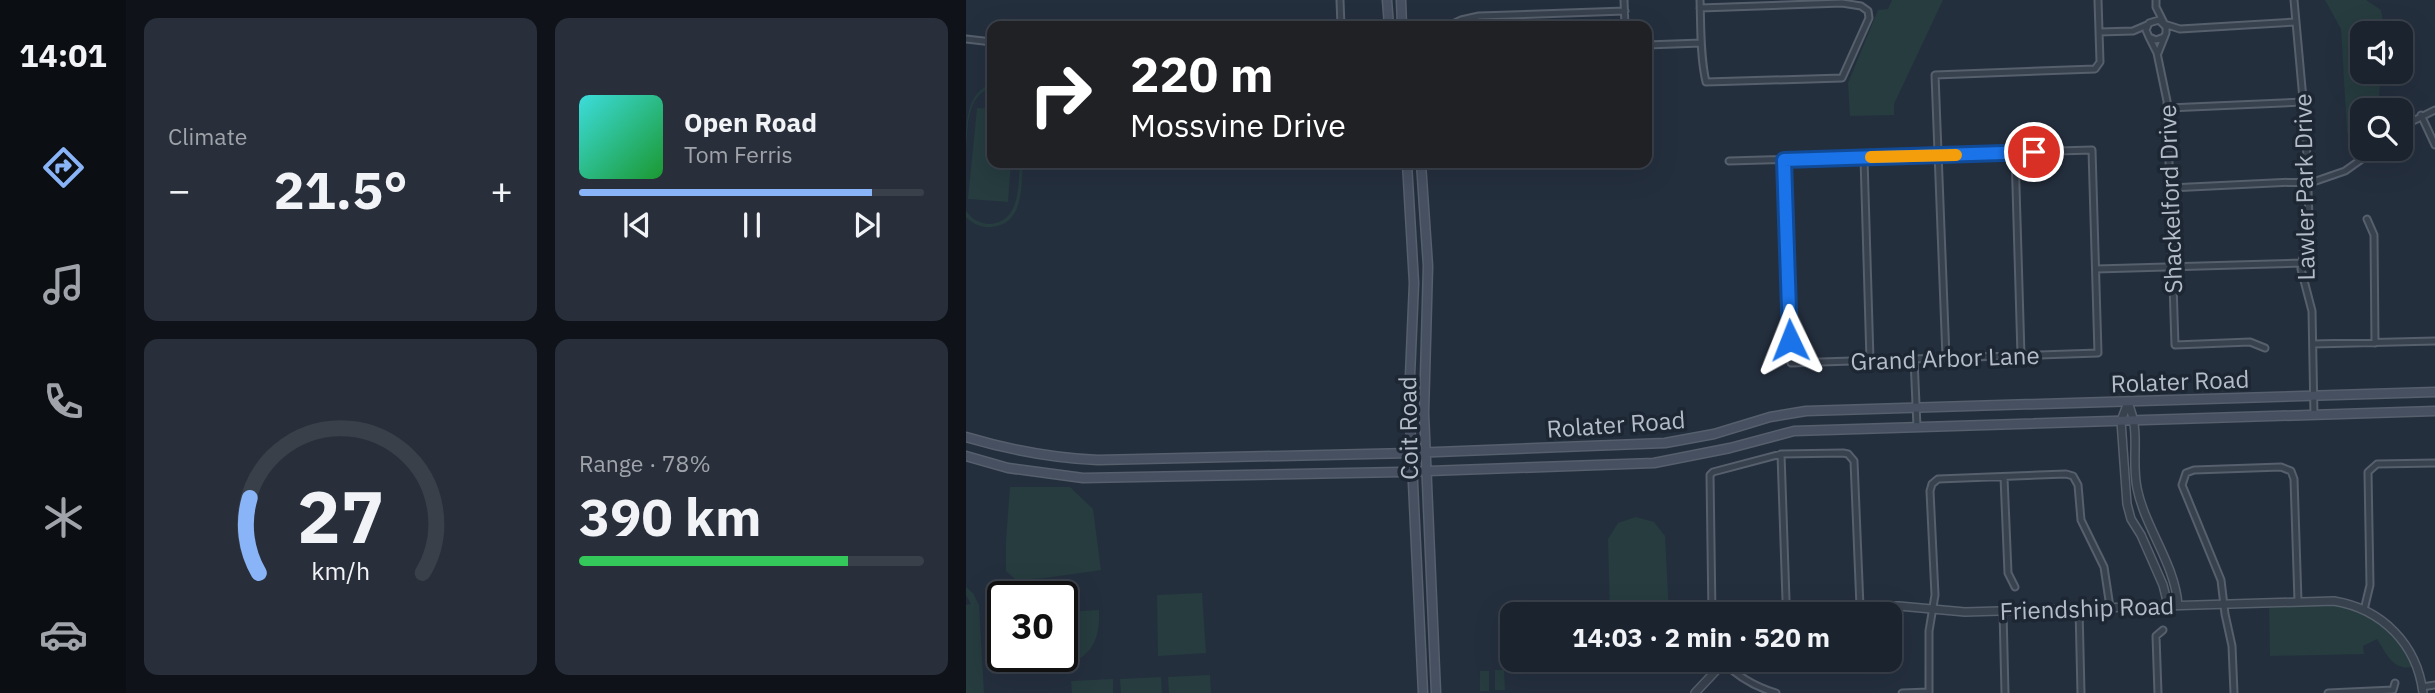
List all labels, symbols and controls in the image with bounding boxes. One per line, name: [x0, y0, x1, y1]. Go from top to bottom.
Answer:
map controls: [2350, 21, 2413, 161]
button: sound: [2350, 21, 2413, 84]
text: 14:01: [19, 34, 107, 76]
text: 220 m: [1130, 42, 1274, 105]
icon: right: [1015, 49, 1106, 140]
street label: Lawler Park Drive: [2286, 93, 2322, 281]
button: search: [2350, 98, 2413, 161]
text: Mossvine Drive: [1130, 104, 1346, 146]
street label: Shackelford Drive: [2151, 104, 2189, 294]
text: Open Road: [684, 105, 817, 139]
text: Climate: [168, 121, 247, 151]
pin: [2004, 122, 2064, 182]
icon: arrive: [2015, 133, 2053, 171]
text: Tom Ferris: [684, 139, 793, 169]
icon: directions: [39, 143, 88, 192]
text: 21.5°: [273, 156, 408, 223]
text: −: [168, 165, 191, 214]
text: +: [490, 165, 513, 214]
icon: previous: [618, 206, 656, 244]
icon: pause: [733, 206, 771, 244]
icon: next: [848, 206, 886, 244]
icon: music: [39, 260, 88, 309]
position arrow: [1753, 303, 1827, 377]
street label: Grand Arbor Lane: [1850, 339, 2040, 377]
street label: Rolater Road: [2110, 363, 2250, 399]
street label: Coit Road: [1391, 376, 1425, 480]
icon: phone: [39, 377, 88, 426]
street label: Rolater Road: [1546, 403, 1686, 445]
text: Range · 78%: [579, 448, 711, 478]
text: 27: [297, 468, 384, 563]
text: 390 km: [579, 483, 761, 550]
icon: climate: [39, 493, 88, 542]
text: km/h: [311, 554, 370, 587]
speed limit sign: 30: [987, 581, 1078, 672]
street label: Friendship Road: [1999, 589, 2175, 627]
icon: car: [39, 610, 88, 659]
text: 14:03 · 2 min · 520 m: [1572, 620, 1830, 654]

